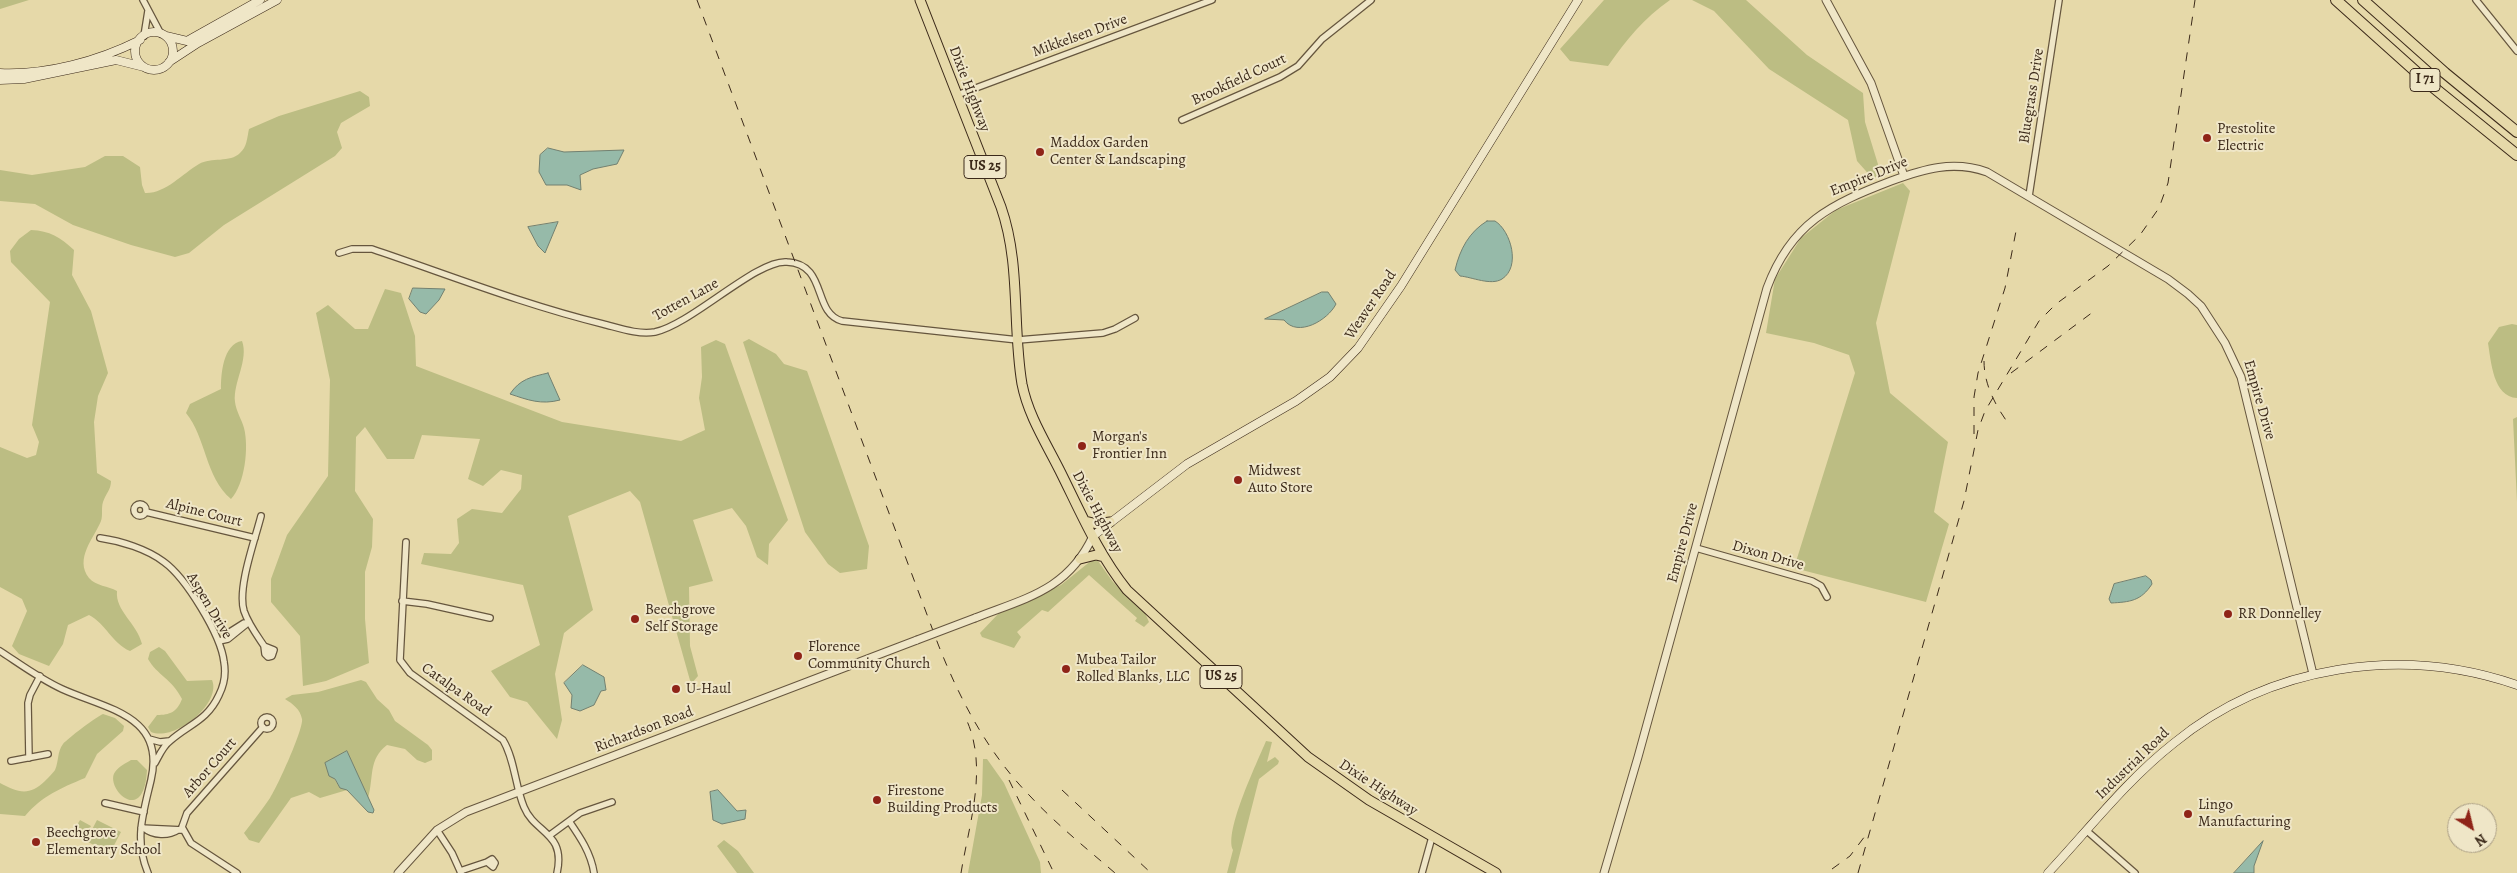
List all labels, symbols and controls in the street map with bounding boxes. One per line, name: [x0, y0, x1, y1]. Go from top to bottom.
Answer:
street label: Mikkelsen Drive: [1030, 11, 1130, 61]
street label: Dixie Highway: [944, 44, 994, 134]
street label: Bluegrass Drive: [2016, 47, 2048, 145]
street label: Brookfield Court: [1189, 50, 1289, 110]
road number: I 71: [2410, 68, 2440, 92]
place label: Prestolite Electric: [2217, 120, 2275, 155]
marker: Prestolite Electric: [2201, 132, 2213, 144]
place label: Maddox Garden Center & Landscaping: [1050, 134, 1186, 169]
marker: Maddox Garden Center & Landscaping: [1034, 146, 1046, 158]
street label: Empire Drive: [1828, 153, 1910, 201]
road number: US 25: [964, 156, 1006, 178]
street label: Weaver Road: [1341, 267, 1401, 343]
street label: Totten Lane: [650, 275, 722, 325]
street label: Empire Drive: [2239, 358, 2279, 442]
place label: Morgan's Frontier Inn: [1092, 428, 1167, 463]
marker: Morgan's Frontier Inn: [1076, 440, 1088, 452]
place label: Midwest Auto Store: [1248, 462, 1313, 497]
street label: Dixie Highway: [1068, 468, 1126, 556]
marker: Midwest Auto Store: [1232, 474, 1244, 486]
street label: Alpine Court: [164, 495, 244, 531]
street label: Empire Drive: [1664, 501, 1702, 585]
street label: Dixon Drive: [1730, 537, 1806, 575]
street label: Aspen Drive: [182, 570, 236, 642]
place label: Beechgrove Self Storage: [645, 601, 718, 636]
place label: RR Donnelley: [2238, 605, 2321, 623]
marker: RR Donnelley: [2222, 608, 2234, 620]
marker: Beechgrove Self Storage: [629, 613, 641, 625]
place label: Florence Community Church: [808, 638, 930, 673]
marker: Florence Community Church: [792, 650, 804, 662]
place label: Mubea Tailor Rolled Blanks, LLC: [1076, 651, 1190, 686]
street label: Catalpa Road: [418, 659, 494, 721]
marker: Mubea Tailor Rolled Blanks, LLC: [1060, 663, 1072, 675]
road number: US 25: [1200, 666, 1242, 689]
place label: U-Haul: [686, 680, 731, 698]
marker: U-Haul: [670, 683, 682, 695]
street label: Richardson Road: [592, 703, 696, 757]
street label: Industrial Road: [2092, 724, 2174, 804]
street label: Arbor Court: [179, 734, 241, 802]
street label: Dixie Highway: [1335, 756, 1421, 820]
place label: Firestone Building Products: [887, 782, 998, 817]
marker: Firestone Building Products: [871, 794, 883, 806]
place label: Lingo Manufacturing: [2198, 796, 2291, 831]
north arrow: [2447, 803, 2497, 853]
marker: Lingo Manufacturing: [2182, 808, 2194, 820]
place label: Beechgrove Elementary School: [46, 824, 161, 859]
text: N: [2471, 829, 2490, 850]
marker: Beechgrove Elementary School: [30, 836, 42, 848]

